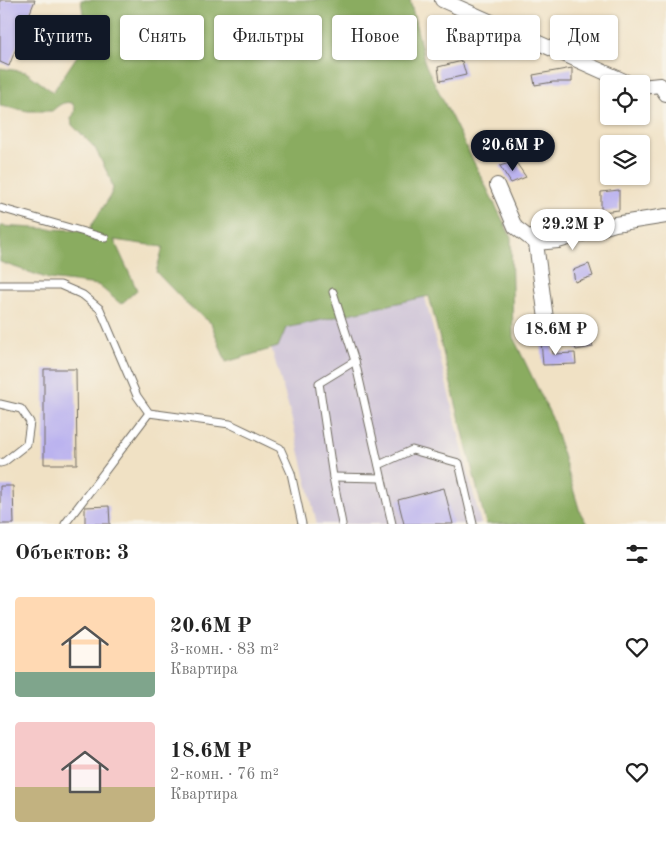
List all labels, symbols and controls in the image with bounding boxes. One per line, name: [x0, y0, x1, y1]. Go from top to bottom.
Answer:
chip: Купить: [15, 15, 110, 60]
chip: Снять: [120, 15, 204, 60]
chip: Фильтры: [214, 15, 322, 60]
chip: Новое: [332, 15, 417, 60]
chip: Квартира: [427, 15, 540, 60]
chip: Дом: [550, 15, 618, 60]
map controls: [600, 75, 650, 185]
button: locate: [600, 75, 650, 125]
pin: 20.6M ₽: [467, 130, 559, 172]
button: layers: [600, 135, 650, 185]
text: 20.6M ₽: [482, 138, 544, 154]
pin: 29.2M ₽: [527, 208, 619, 251]
text: 29.2M ₽: [542, 217, 604, 233]
pin: 18.6M ₽: [510, 314, 602, 356]
text: 18.6M ₽: [525, 322, 587, 338]
icon: filters: [623, 540, 651, 568]
text: Объектов: 3: [15, 543, 129, 564]
text: 20.6M ₽: [170, 616, 252, 637]
icon: home: [55, 617, 115, 677]
icon: heart: [623, 633, 651, 661]
text: 3-комн. · 83 m²: [170, 642, 279, 658]
text: Квартира: [170, 662, 238, 678]
text: 18.6M ₽: [170, 741, 252, 762]
icon: home: [55, 742, 115, 802]
icon: heart: [623, 758, 651, 786]
text: 2-комн. · 76 m²: [170, 767, 279, 783]
text: Квартира: [170, 787, 238, 803]

